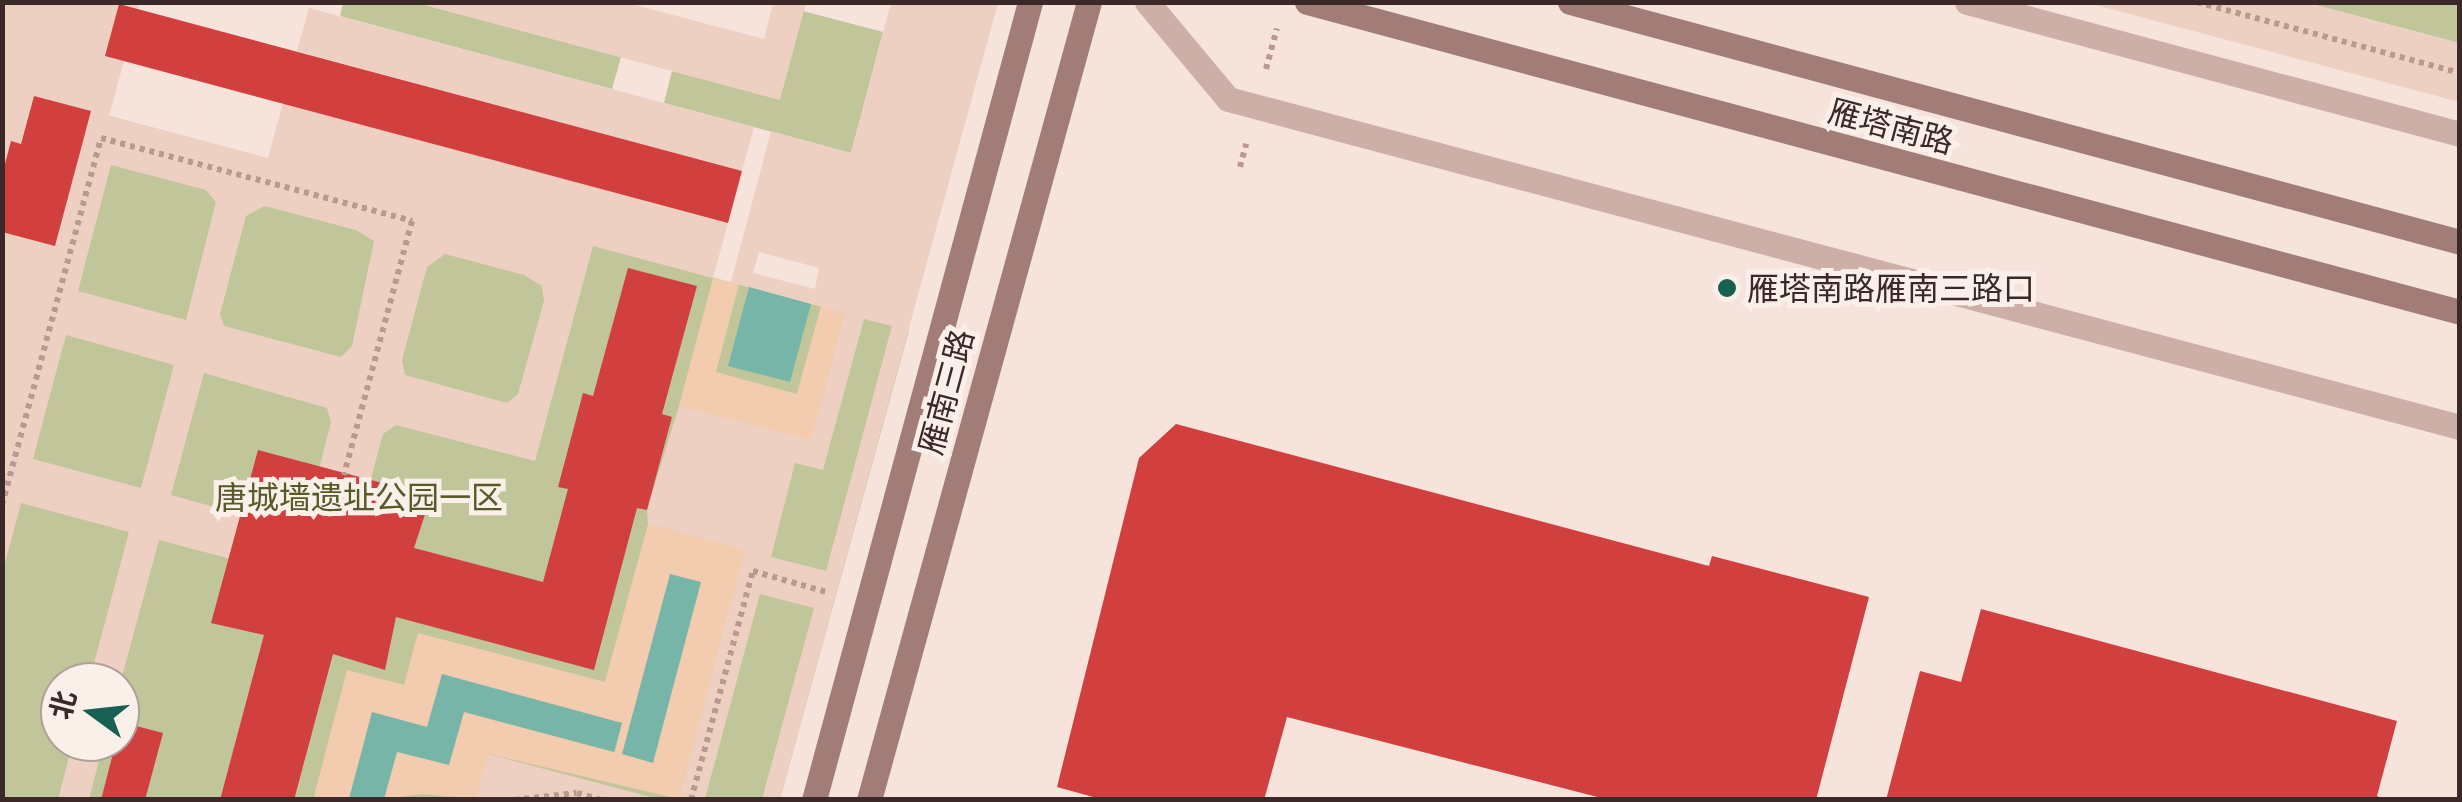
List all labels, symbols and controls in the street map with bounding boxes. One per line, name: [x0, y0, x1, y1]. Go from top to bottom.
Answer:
street label: 雁塔南路: [1824, 91, 1958, 161]
place label: 雁塔南路雁南三路口: [1747, 269, 2035, 307]
marker: 雁塔南路雁南三路口: [1716, 277, 1738, 299]
street label: 雁南三路: [911, 325, 981, 459]
park label: 唐城墙遗址公园一区: [215, 478, 503, 516]
north arrow: [40, 662, 140, 762]
text: 北: [44, 687, 81, 722]

